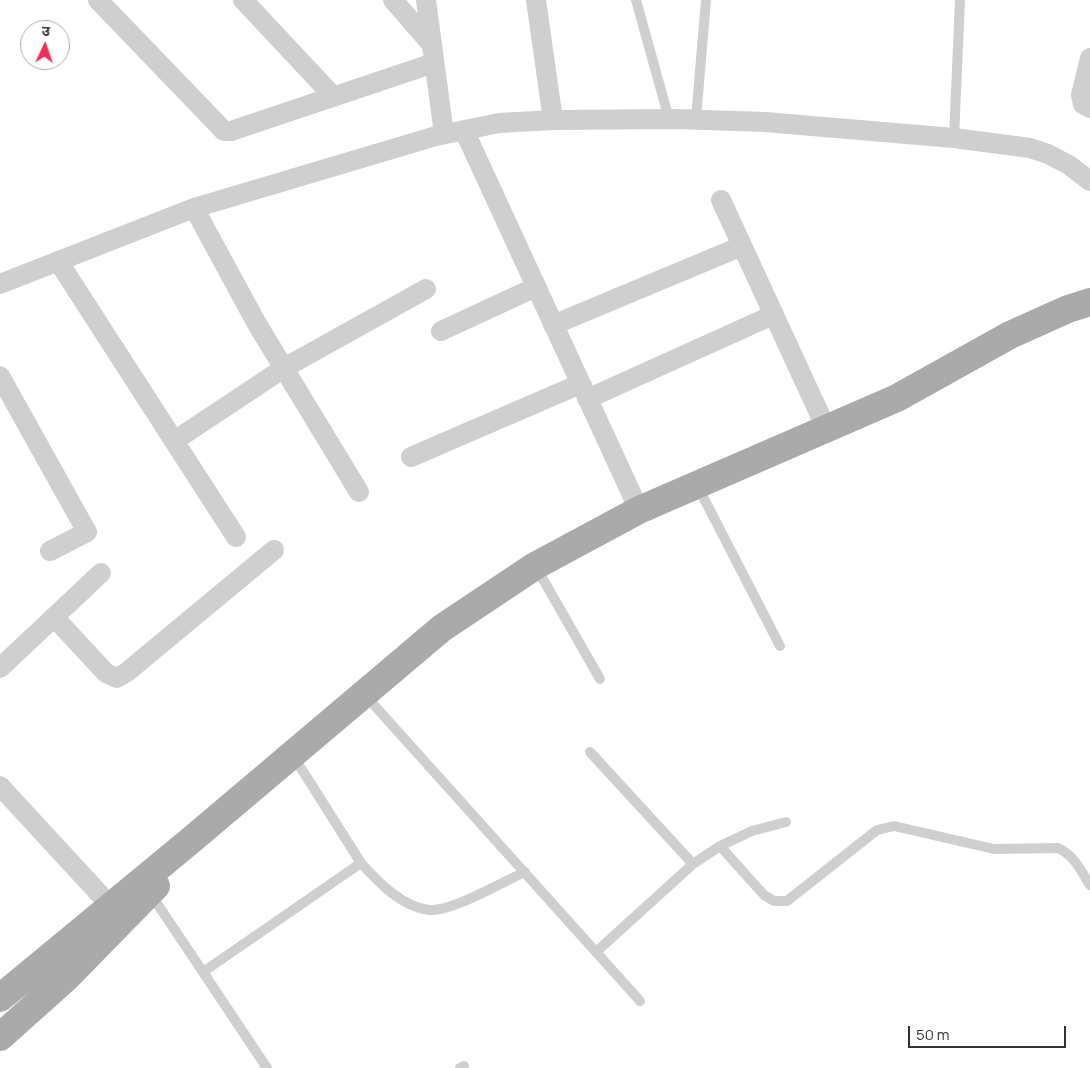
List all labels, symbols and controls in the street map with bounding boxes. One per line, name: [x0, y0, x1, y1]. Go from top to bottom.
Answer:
north arrow: [20, 20, 70, 70]
text: उ: [41, 21, 50, 40]
scale bar: [910, 1016, 1068, 1048]
text: 50 m: [916, 1024, 950, 1045]

